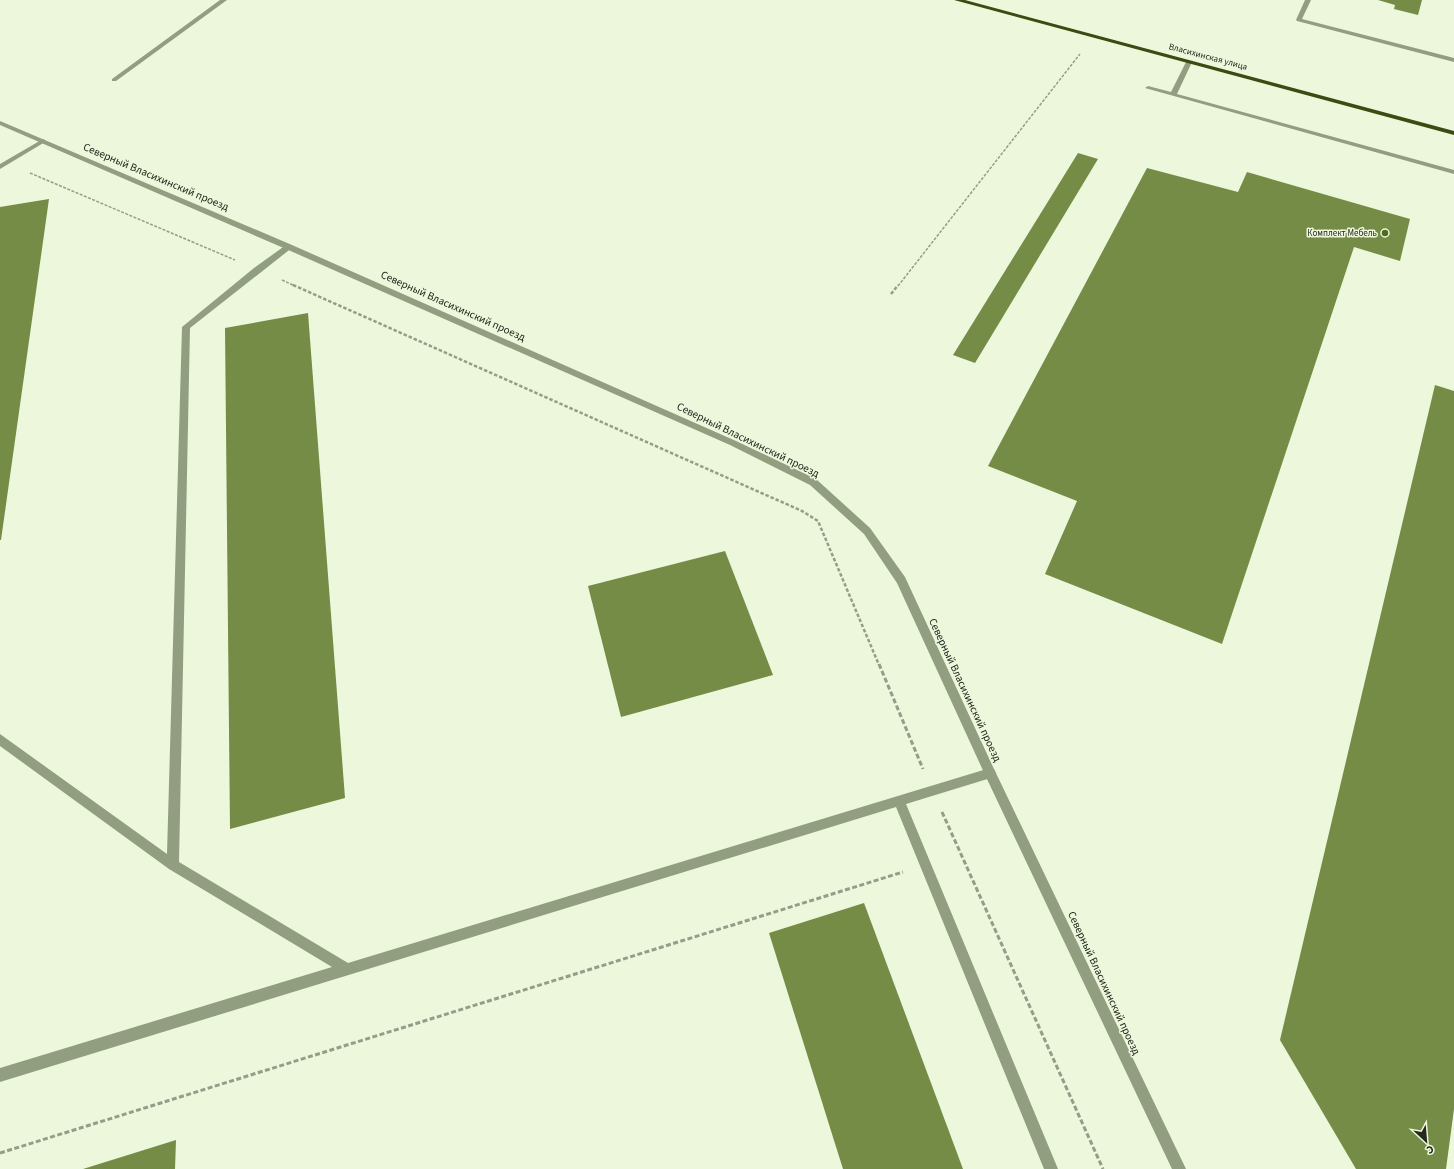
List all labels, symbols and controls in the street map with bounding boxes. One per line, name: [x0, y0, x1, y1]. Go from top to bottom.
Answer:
street label: Власихинская улица: [1167, 40, 1249, 74]
street label: Северный Власихинский проезд: [81, 139, 231, 215]
place label: Комплект Мебель: [1307, 227, 1378, 240]
marker: Комплект Мебель: [1380, 228, 1390, 238]
street label: Северный Власихинский проезд: [378, 267, 528, 345]
street label: Северный Власихинский проезд: [674, 399, 822, 481]
street label: Северный Власихинский проезд: [925, 616, 1005, 764]
street label: Северный Власихинский проезд: [1064, 909, 1144, 1057]
north arrow: [1406, 1121, 1446, 1161]
text: С: [1423, 1141, 1436, 1158]

